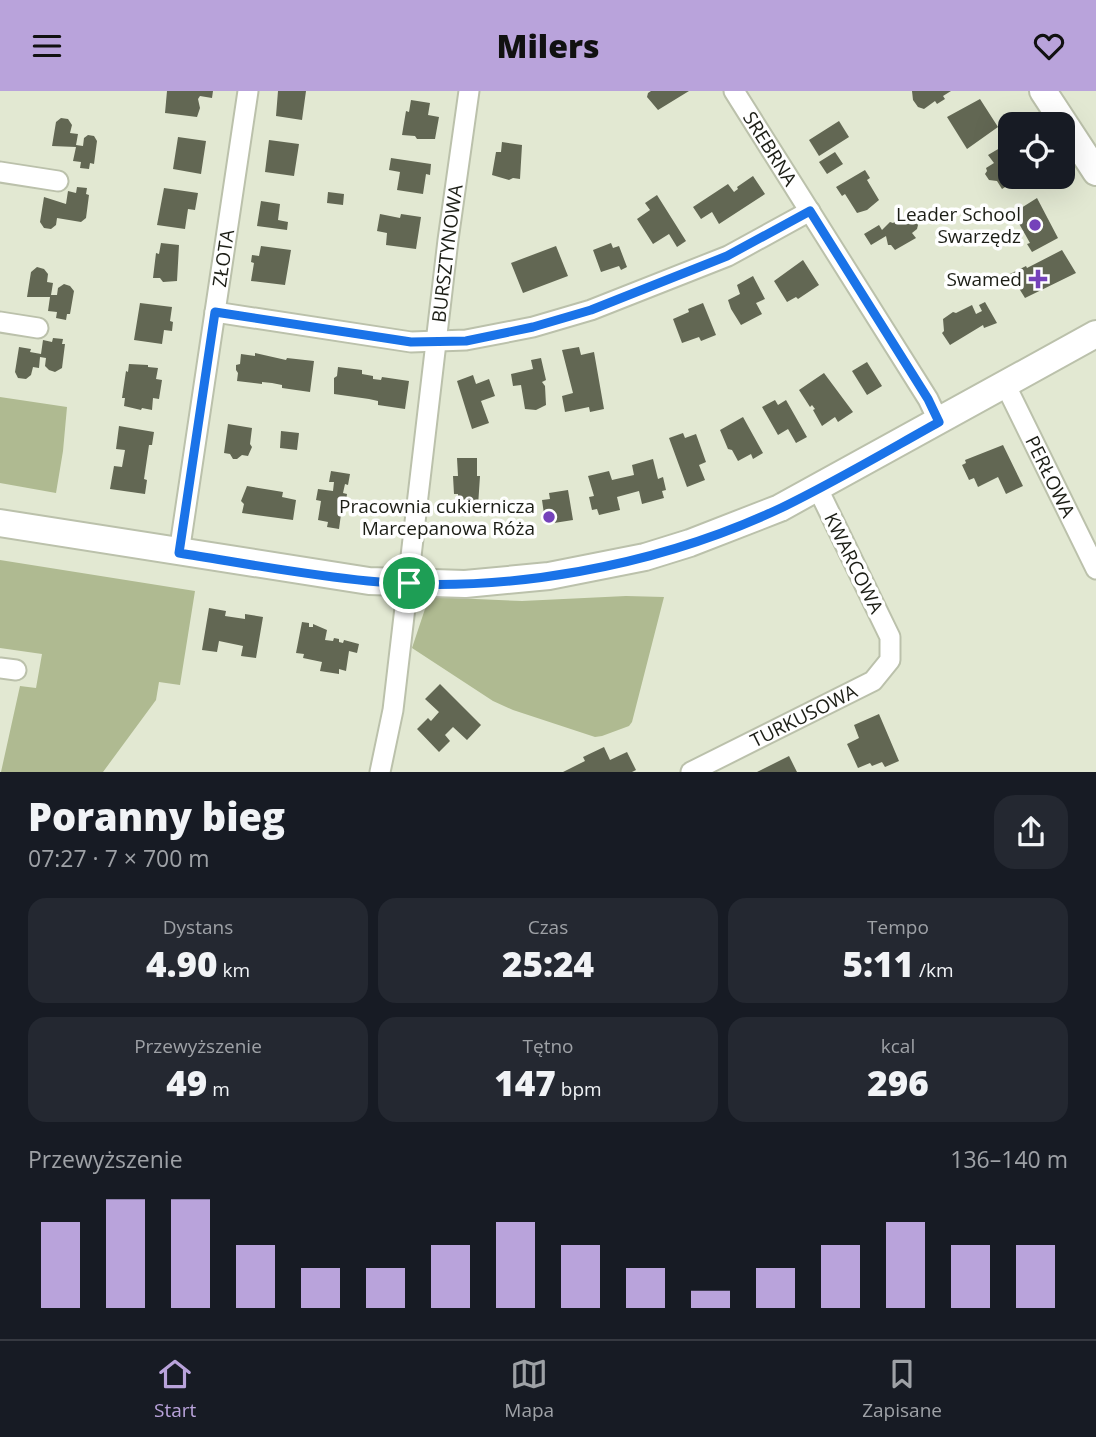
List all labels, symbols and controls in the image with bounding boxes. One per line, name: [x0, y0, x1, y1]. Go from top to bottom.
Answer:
text: Milers: [496, 24, 600, 67]
icon: menu: [28, 27, 66, 65]
icon: heart: [1030, 27, 1068, 65]
street label: SREBRNA: [737, 106, 803, 191]
map controls: [998, 112, 1075, 189]
button: locate: [998, 112, 1075, 189]
street label: BURSZTYNOWA: [425, 183, 469, 324]
place label: Leader School Swarzędz: [896, 201, 1021, 249]
marker: Leader School Swarzędz: [1027, 217, 1043, 233]
street label: ZŁOTA: [206, 228, 240, 289]
place label: Swamed: [946, 266, 1022, 292]
marker: Swamed: [1028, 269, 1048, 289]
street label: PERŁOWA: [1019, 431, 1082, 522]
place label: Pracownia cukiernicza Marcepanowa Róża: [339, 493, 535, 541]
street label: KWARCOWA: [818, 508, 890, 618]
marker: Pracownia cukiernicza Marcepanowa Róża: [541, 509, 557, 525]
pin: [379, 553, 439, 613]
icon: arrive: [390, 564, 428, 602]
street label: TURKUSOWA: [746, 678, 862, 753]
text: Poranny bieg: [28, 790, 285, 842]
button: share: [994, 795, 1068, 869]
text: 07:27 · 7 × 700 m: [28, 842, 210, 874]
text: Dystans: [163, 914, 233, 940]
text: Czas: [528, 914, 568, 940]
text: Tempo: [867, 914, 929, 940]
text: 4.90: [146, 940, 218, 987]
text: 25:24: [502, 940, 594, 987]
text: 5:11: [842, 940, 914, 987]
text: km: [218, 957, 250, 983]
text: /km: [914, 957, 954, 983]
text: Przewyższenie: [134, 1033, 262, 1059]
text: Tętno: [523, 1033, 574, 1059]
text: kcal: [881, 1033, 915, 1059]
text: 49: [166, 1059, 207, 1106]
text: 147: [494, 1059, 556, 1106]
text: 296: [867, 1059, 929, 1106]
text: m: [207, 1076, 230, 1102]
text: bpm: [556, 1076, 602, 1102]
text: Przewyższenie: [28, 1143, 183, 1175]
text: 136–140 m: [950, 1143, 1068, 1175]
tab: Start: [154, 1355, 196, 1423]
tab: Mapa: [504, 1355, 554, 1423]
tab: Zapisane: [862, 1355, 942, 1423]

